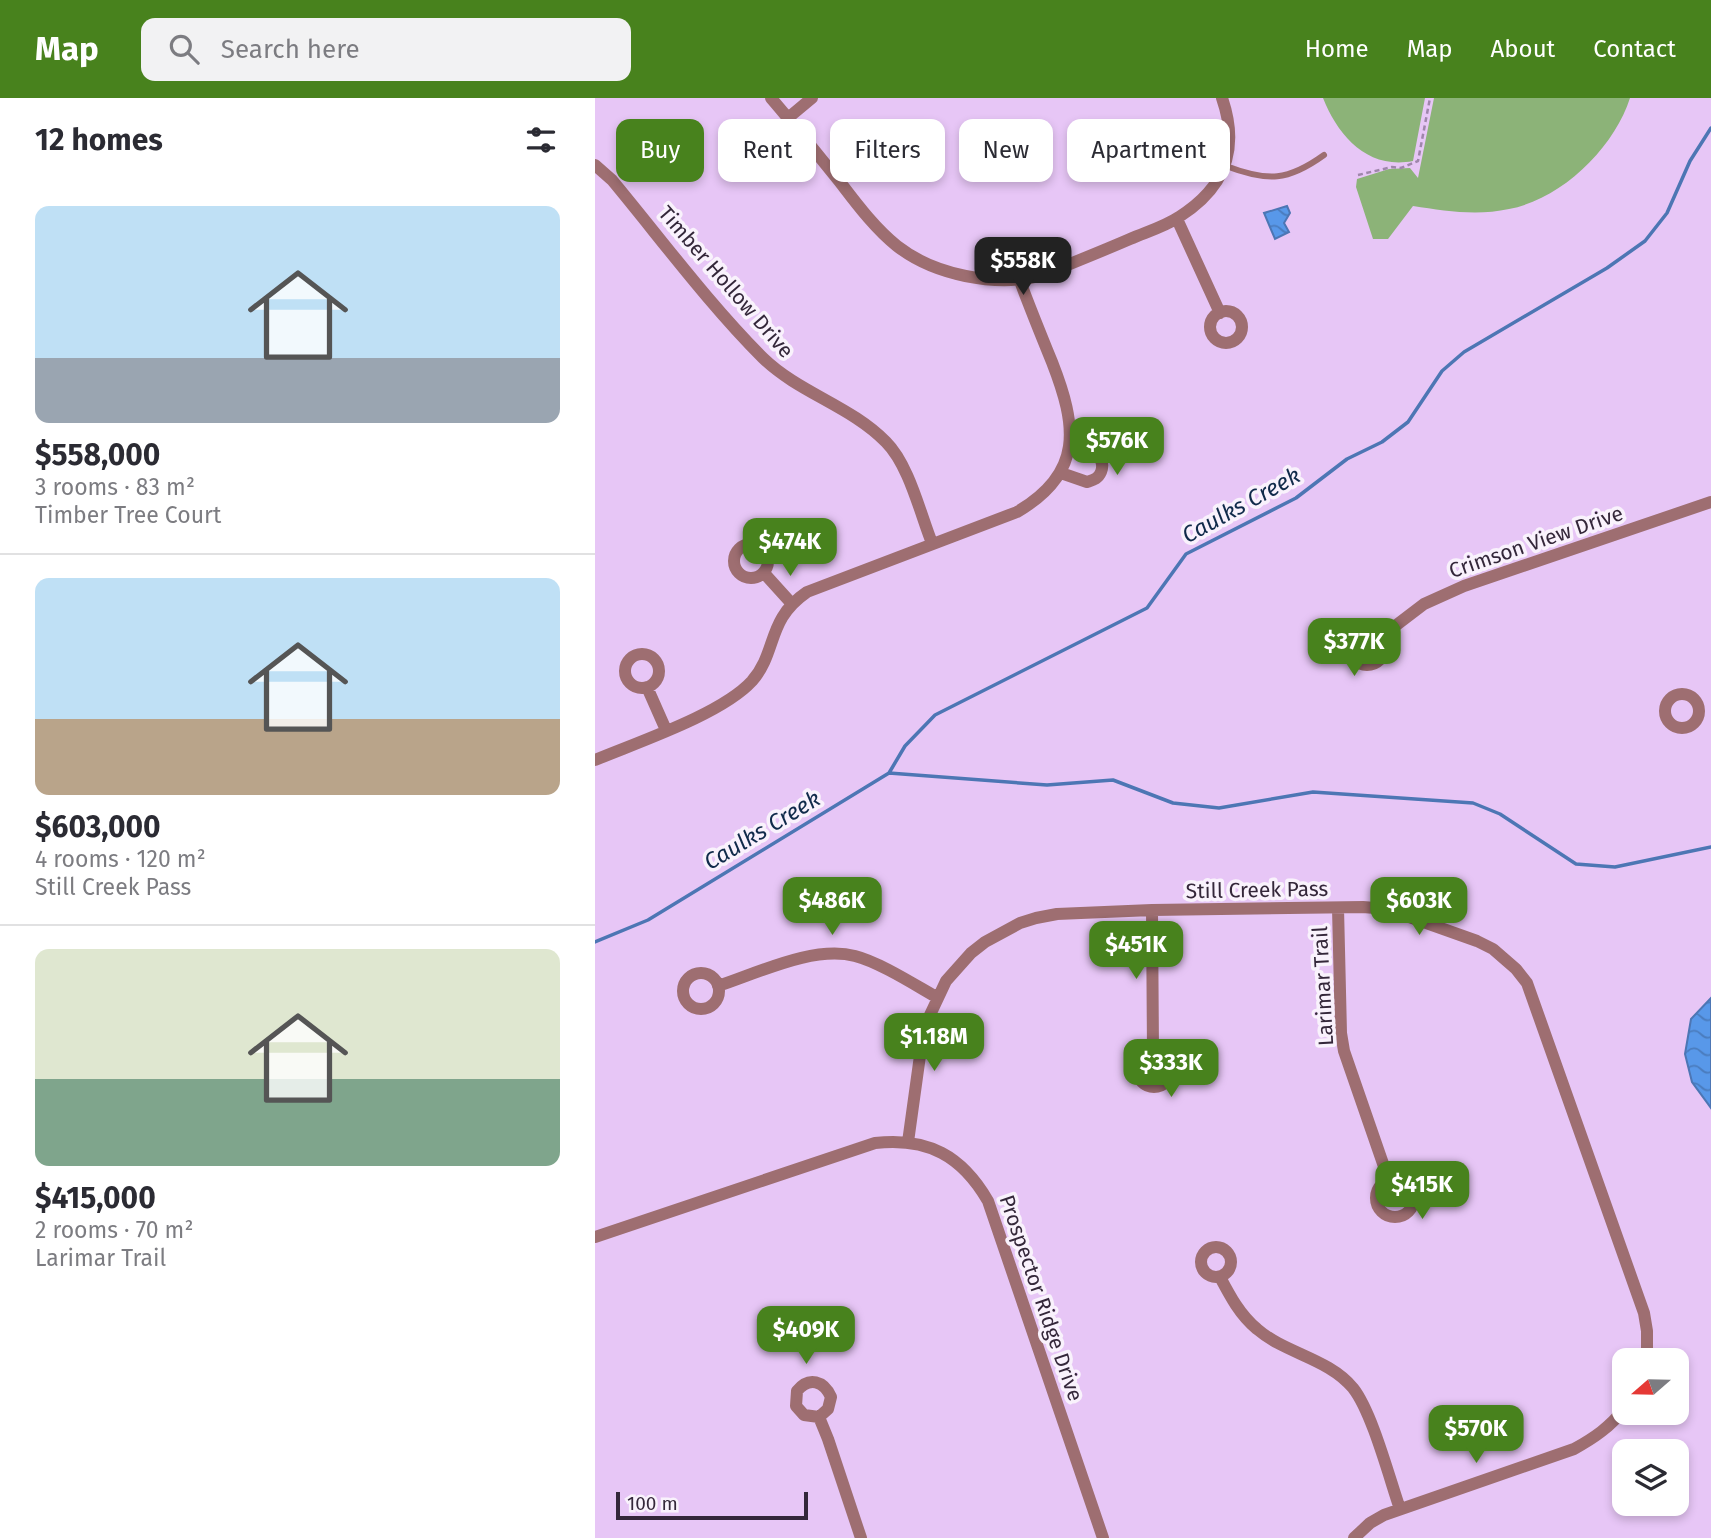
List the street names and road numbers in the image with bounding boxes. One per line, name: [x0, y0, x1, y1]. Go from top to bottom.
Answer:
street label: Timber Hollow Drive: [653, 201, 799, 363]
street label: Crimson View Drive: [1446, 500, 1626, 584]
street label: Still Creek Pass: [1185, 876, 1329, 904]
street label: Larimar Trail: [1307, 925, 1339, 1047]
street label: Prospector Ridge Drive: [993, 1191, 1089, 1405]

